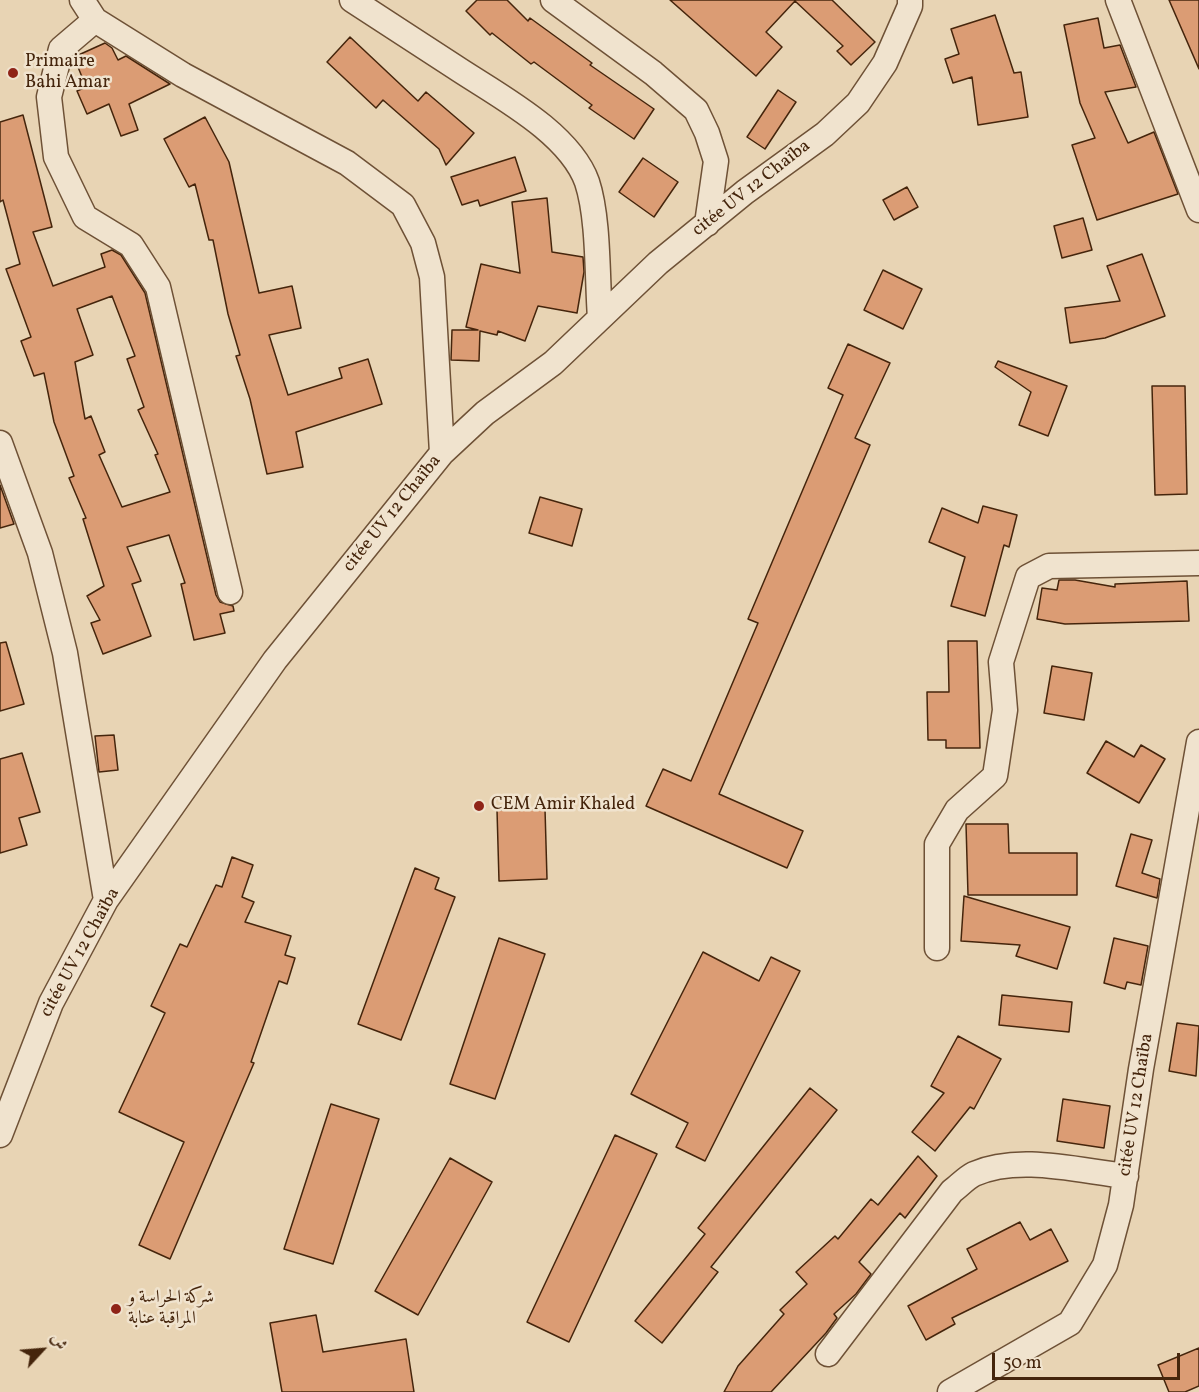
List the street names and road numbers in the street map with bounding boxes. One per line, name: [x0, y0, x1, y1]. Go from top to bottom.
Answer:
street label: citée UV 12 Chaïba: [689, 136, 815, 242]
street label: citée UV 12 Chaïba: [339, 451, 447, 577]
street label: citée UV 12 Chaïba: [37, 885, 125, 1021]
street label: citée UV 12 Chaïba: [1115, 1032, 1159, 1178]

